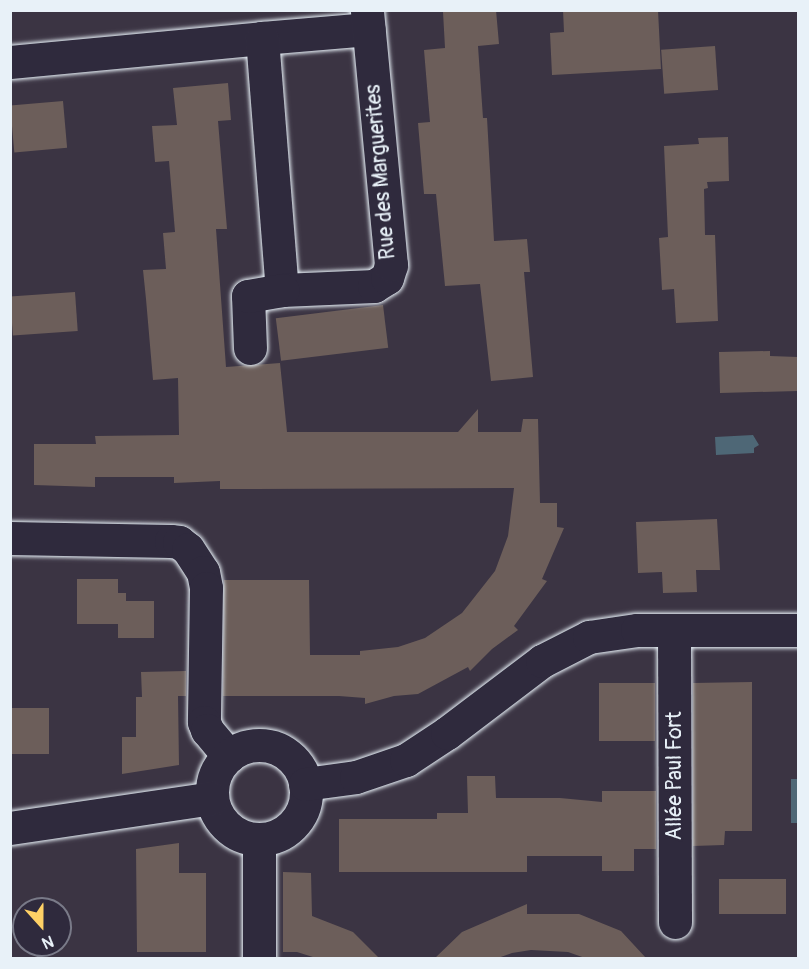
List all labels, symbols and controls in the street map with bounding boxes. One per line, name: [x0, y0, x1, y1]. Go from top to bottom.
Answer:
street label: Rue des Marguerites: [361, 83, 401, 261]
street label: Allée Paul Fort: [662, 712, 688, 840]
north arrow: [12, 897, 72, 957]
text: N: [39, 931, 56, 953]

